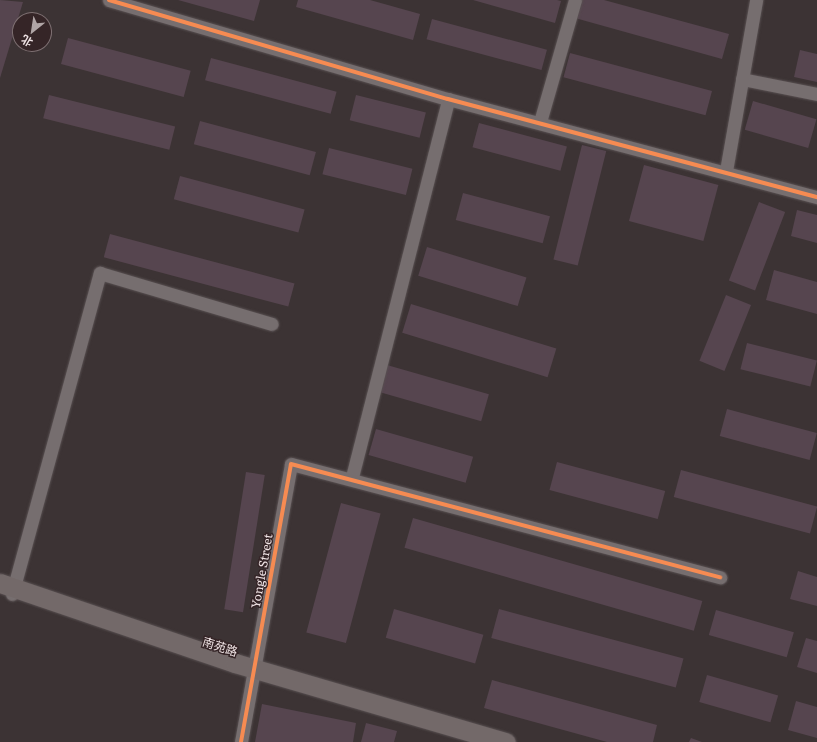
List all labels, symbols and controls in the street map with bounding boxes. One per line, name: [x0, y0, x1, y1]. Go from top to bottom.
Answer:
north arrow: [12, 12, 52, 52]
text: 北: [18, 32, 35, 51]
street label: Yongle Street: [248, 532, 276, 610]
street label: 南苑路: [201, 635, 239, 659]

